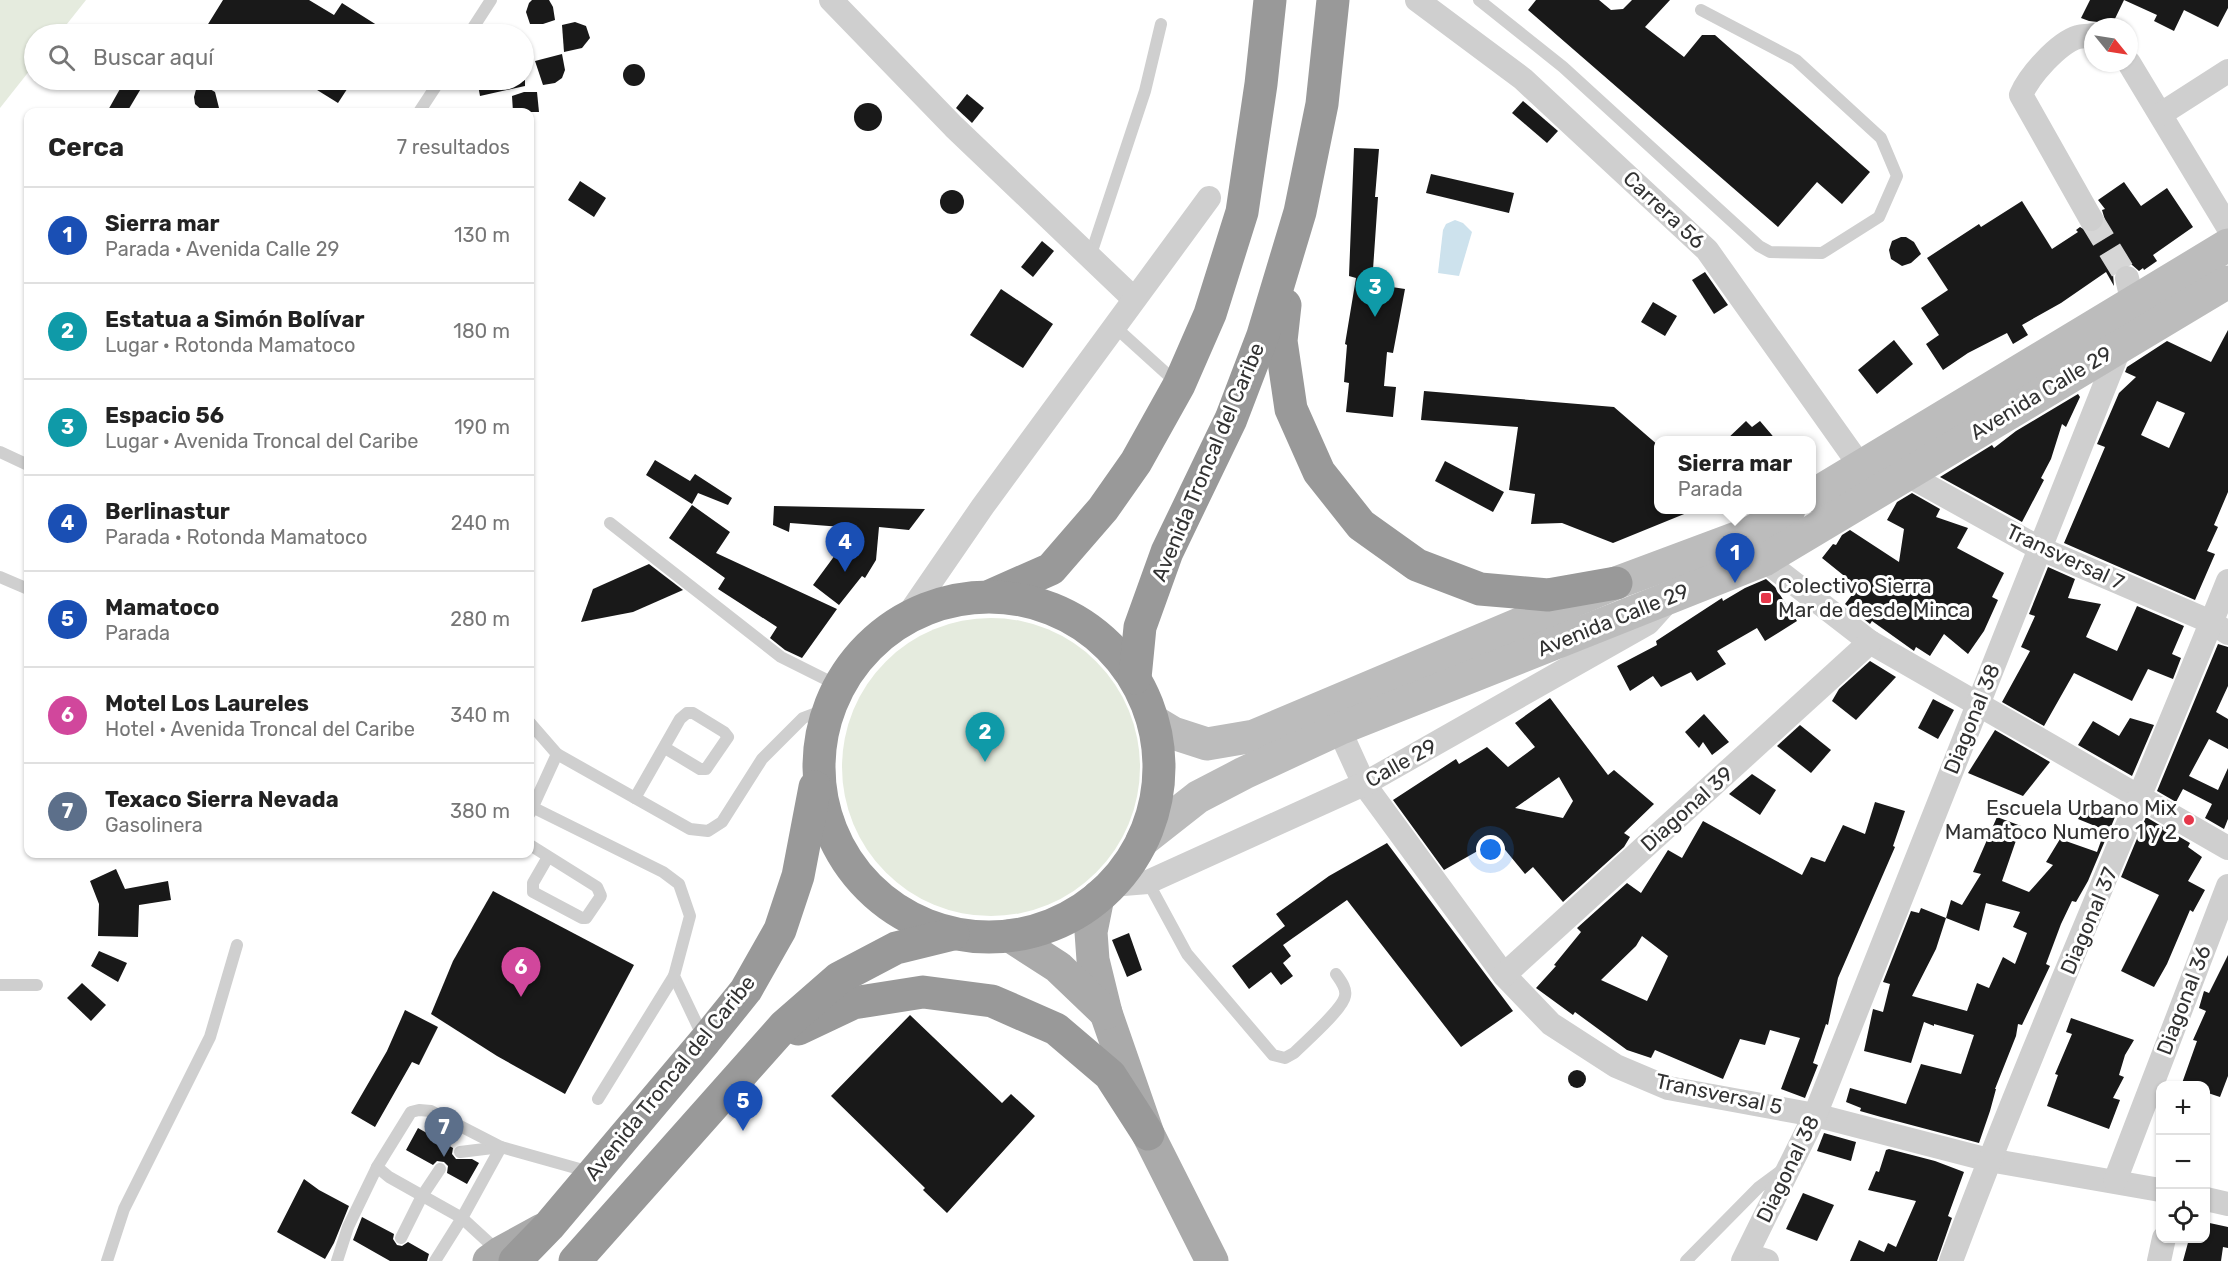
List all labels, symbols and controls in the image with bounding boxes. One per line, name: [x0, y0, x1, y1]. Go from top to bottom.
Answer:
north arrow: [2084, 18, 2138, 72]
search box: [24, 24, 534, 90]
icon: search: [45, 41, 78, 74]
text: Buscar aquí: [93, 44, 214, 71]
text: Cerca: [48, 132, 124, 163]
text: 7 resultados: [397, 135, 510, 159]
street label: Carrera 56: [1618, 165, 1710, 254]
text: Sierra mar: [105, 210, 220, 237]
text: 1: [63, 223, 72, 247]
text: 130 m: [454, 223, 510, 247]
text: Parada · Avenida Calle 29: [105, 237, 339, 261]
pin: 3: [1356, 268, 1394, 317]
text: Estatua a Simón Bolívar: [105, 306, 364, 333]
text: 2: [61, 319, 74, 343]
text: 180 m: [453, 319, 510, 343]
text: Lugar · Rotonda Mamatoco: [105, 333, 356, 357]
street label: Avenida Troncal del Caribe: [1146, 339, 1269, 585]
street label: Avenida Calle 29: [1965, 340, 2116, 445]
text: Espacio 56: [105, 402, 224, 429]
text: 3: [61, 415, 74, 439]
text: 190 m: [454, 415, 510, 439]
text: Lugar · Avenida Troncal del Caribe: [105, 429, 419, 453]
popup: [1654, 436, 1816, 514]
text: Sierra mar: [1678, 450, 1792, 477]
text: Parada: [1678, 477, 1743, 501]
text: Berlinastur: [105, 498, 230, 525]
text: 4: [61, 511, 74, 535]
text: 240 m: [451, 511, 510, 535]
street label: Transversal 7: [2002, 518, 2128, 595]
pin: 4: [826, 522, 864, 572]
text: Parada · Rotonda Mamatoco: [105, 525, 368, 549]
pin: 1: [1716, 534, 1754, 583]
place label: Colectivo Sierra Mar de desde Minca: [1778, 573, 1970, 622]
street label: Avenida Calle 29: [1534, 578, 1692, 661]
marker: Colectivo Sierra Mar de desde Minca: [1759, 591, 1773, 605]
text: Mamatoco: [105, 594, 219, 621]
text: 5: [61, 607, 74, 631]
text: 280 m: [450, 607, 510, 631]
text: Parada: [105, 621, 170, 645]
street label: Diagonal 38: [1938, 660, 2005, 777]
text: Motel Los Laureles: [105, 690, 309, 717]
text: 6: [61, 703, 74, 727]
text: 340 m: [450, 703, 510, 727]
pin: 2: [966, 712, 1004, 762]
text: Hotel · Avenida Troncal del Caribe: [105, 717, 415, 741]
street label: Calle 29: [1361, 733, 1441, 792]
street label: Diagonal 39: [1635, 761, 1738, 857]
text: Texaco Sierra Nevada: [105, 786, 339, 813]
place label: Escuela Urbano Mix Mamatoco Numero 1 y 2: [1945, 795, 2177, 844]
text: 7: [62, 799, 73, 823]
text: 380 m: [450, 799, 510, 823]
text: Gasolinera: [105, 813, 203, 837]
marker: Escuela Urbano Mix Mamatoco Numero 1 y 2: [2182, 813, 2196, 827]
your location: [1476, 835, 1505, 864]
street label: Diagonal 37: [2055, 863, 2122, 978]
street label: Diagonal 36: [2151, 941, 2216, 1058]
pin: 6: [502, 948, 540, 997]
street label: Avenida Troncal del Caribe: [579, 970, 760, 1185]
street label: Transversal 5: [1653, 1068, 1785, 1119]
map controls: [2156, 1081, 2210, 1243]
button: +: [2156, 1081, 2210, 1135]
pin: 5: [724, 1082, 762, 1131]
pin: 7: [424, 1108, 464, 1157]
street label: Diagonal 38: [1751, 1111, 1824, 1227]
button: −: [2156, 1135, 2210, 1189]
button: locate: [2156, 1189, 2210, 1243]

